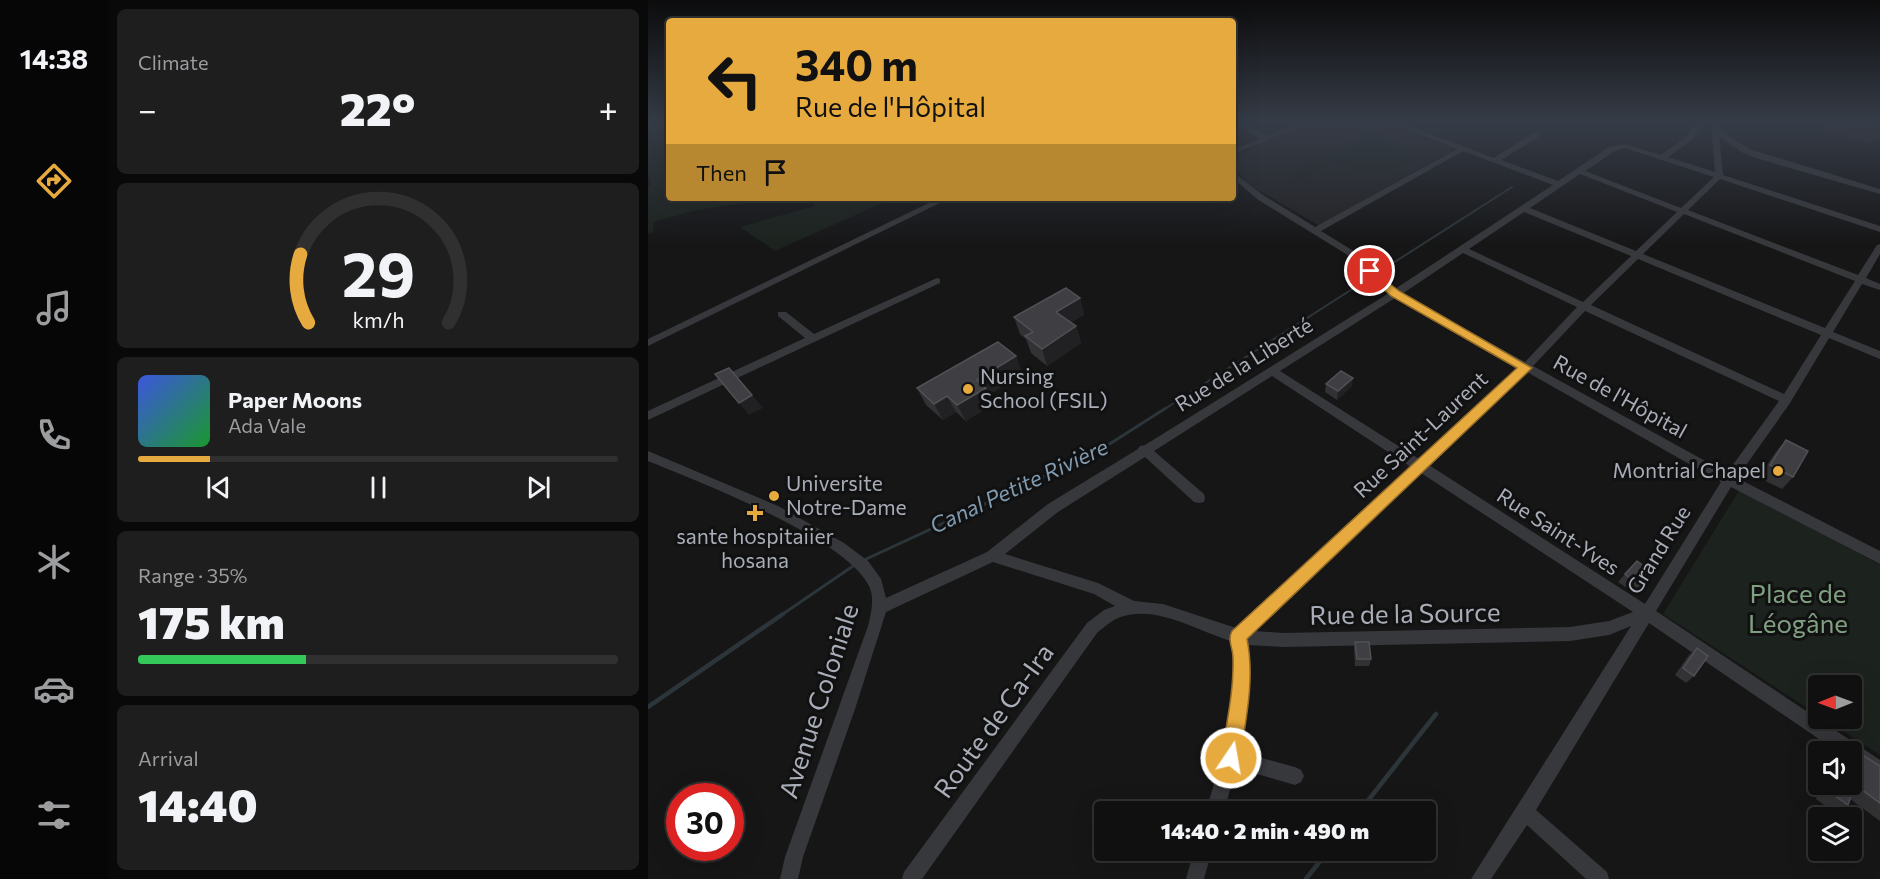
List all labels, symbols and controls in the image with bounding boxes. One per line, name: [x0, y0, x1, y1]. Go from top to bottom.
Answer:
text: 340 m: [795, 38, 918, 90]
text: 14:38: [20, 42, 88, 75]
icon: left: [696, 42, 774, 120]
text: Climate: [138, 50, 208, 74]
text: 22°: [340, 80, 416, 135]
text: −: [138, 88, 157, 129]
text: +: [599, 88, 618, 129]
text: Rue de l'Hôpital: [795, 90, 986, 123]
icon: arrive: [759, 156, 792, 189]
text: Then: [696, 159, 747, 186]
icon: directions: [33, 160, 75, 202]
text: 29: [341, 234, 415, 310]
pin: [1344, 245, 1395, 296]
icon: arrive: [1353, 254, 1386, 287]
icon: music: [33, 287, 75, 329]
text: km/h: [352, 306, 404, 332]
street label: Rue de la Liberté: [1170, 311, 1316, 416]
street label: Rue de l'Hôpital: [1550, 349, 1692, 443]
place label: Nursing School (FSIL): [980, 363, 1108, 412]
street label: Rue Saint-Laurent: [1348, 366, 1492, 502]
marker: Nursing School (FSIL): [961, 382, 975, 396]
text: Paper Moons: [228, 386, 362, 413]
text: Ada Vale: [228, 413, 306, 437]
icon: phone: [33, 414, 75, 456]
water label: Canal Petite Rivière: [925, 432, 1113, 539]
place label: Montrial Chapel: [1612, 457, 1766, 482]
marker: Montrial Chapel: [1771, 464, 1785, 478]
place label: Universite Notre-Dame: [786, 470, 907, 519]
icon: previous: [202, 471, 235, 504]
icon: pause: [362, 471, 395, 504]
icon: next: [522, 471, 555, 504]
street label: Rue Saint-Yves: [1493, 482, 1625, 580]
marker: Universite Notre-Dame: [767, 489, 781, 503]
street label: Grand Rue: [1621, 500, 1695, 598]
marker: sante hospitaiier hosana: [746, 504, 764, 522]
place label: sante hospitaiier hosana: [676, 523, 834, 572]
icon: climate: [33, 541, 75, 583]
text: Range · 35%: [138, 563, 247, 587]
park label: Place de Léogâne: [1748, 577, 1848, 638]
text: 175 km: [138, 593, 285, 648]
street label: Rue de la Source: [1309, 595, 1501, 630]
street label: Avenue Coloniale: [772, 599, 864, 802]
street label: Route de Ca-Ira: [926, 637, 1059, 803]
icon: car: [33, 668, 75, 710]
north arrow: [1808, 675, 1862, 729]
map controls: [1808, 675, 1862, 861]
position arrow: [1199, 726, 1263, 790]
button: sound: [1808, 741, 1862, 795]
text: Arrival: [138, 746, 199, 770]
text: 14:40: [138, 776, 258, 831]
speed limit sign: 30: [666, 783, 744, 861]
icon: filters: [33, 794, 75, 836]
button: layers: [1808, 807, 1862, 861]
text: 14:40 · 2 min · 490 m: [1161, 817, 1369, 844]

